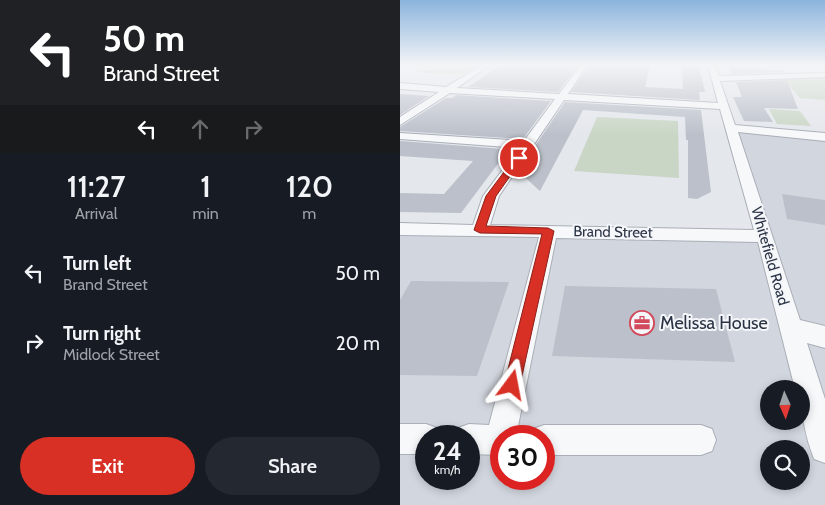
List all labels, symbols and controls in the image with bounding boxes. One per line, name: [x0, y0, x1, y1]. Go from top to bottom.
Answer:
text: 50 m: [103, 17, 185, 60]
icon: left: [20, 20, 85, 85]
text: Brand Street: [103, 60, 219, 87]
icon: left: [133, 115, 161, 143]
icon: ahead: [186, 115, 214, 143]
icon: right: [239, 115, 267, 143]
pin: [498, 137, 540, 179]
icon: arrive: [505, 144, 533, 172]
text: 11:27: [67, 168, 126, 205]
text: 1: [200, 168, 211, 205]
text: 120: [286, 168, 333, 205]
text: Arrival: [75, 204, 118, 223]
text: min: [192, 204, 219, 223]
text: m: [302, 204, 316, 223]
street label: Whitefield Road: [747, 205, 793, 307]
street label: Brand Street: [573, 222, 653, 242]
text: Turn left: [63, 252, 131, 275]
icon: left: [20, 259, 48, 287]
text: 50 m: [336, 262, 380, 285]
text: Brand Street: [63, 275, 148, 294]
office icon: Melissa House: [629, 310, 655, 336]
place label: Melissa House: [660, 312, 768, 334]
text: Turn right: [63, 322, 141, 345]
icon: right: [20, 329, 48, 357]
text: 20 m: [336, 332, 380, 355]
text: Midlock Street: [63, 345, 160, 364]
position arrow: [485, 358, 537, 410]
north arrow: [760, 380, 810, 430]
map controls: [760, 380, 810, 490]
speed limit sign: 30: [490, 425, 555, 490]
text: 24: [433, 436, 462, 466]
button: Exit: [20, 437, 195, 495]
button: Share: [205, 437, 380, 495]
button: search: [760, 440, 810, 490]
text: km/h: [434, 462, 461, 477]

